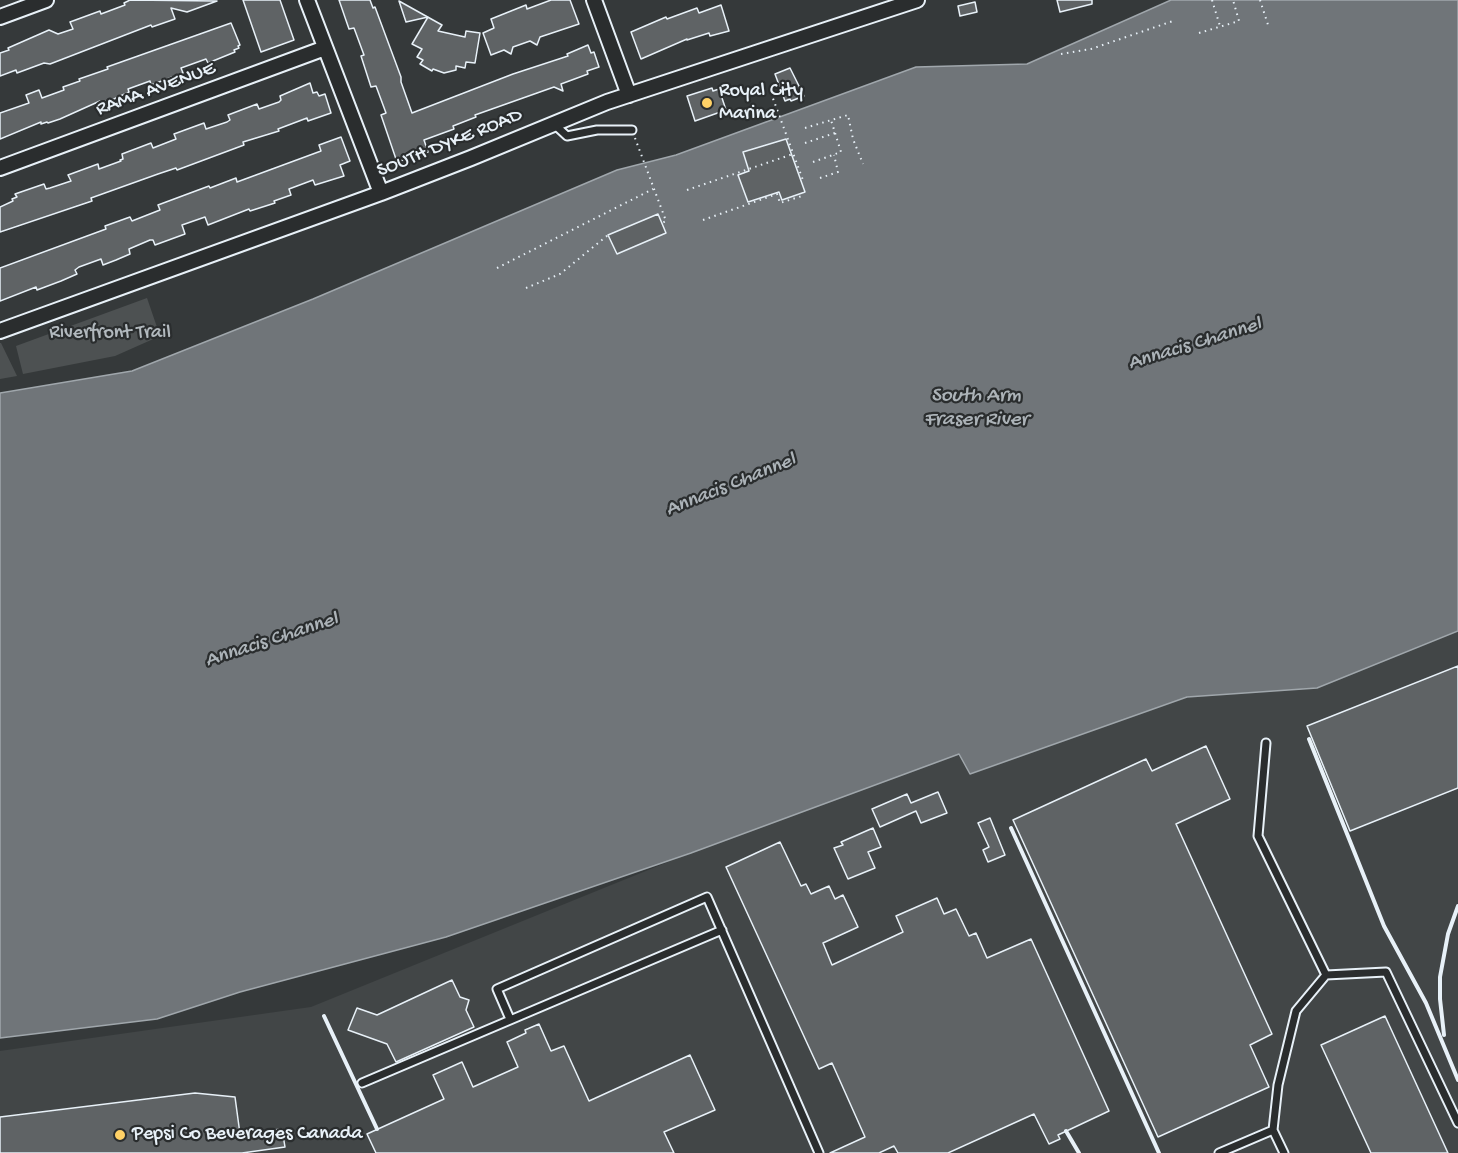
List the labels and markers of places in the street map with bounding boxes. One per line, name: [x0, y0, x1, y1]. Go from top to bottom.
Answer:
place label: Royal City Marina: [719, 80, 803, 127]
marker: Royal City Marina: [700, 96, 714, 110]
place label: Pepsi Co Beverages Canada: [132, 1123, 363, 1147]
marker: Pepsi Co Beverages Canada: [113, 1128, 127, 1142]

